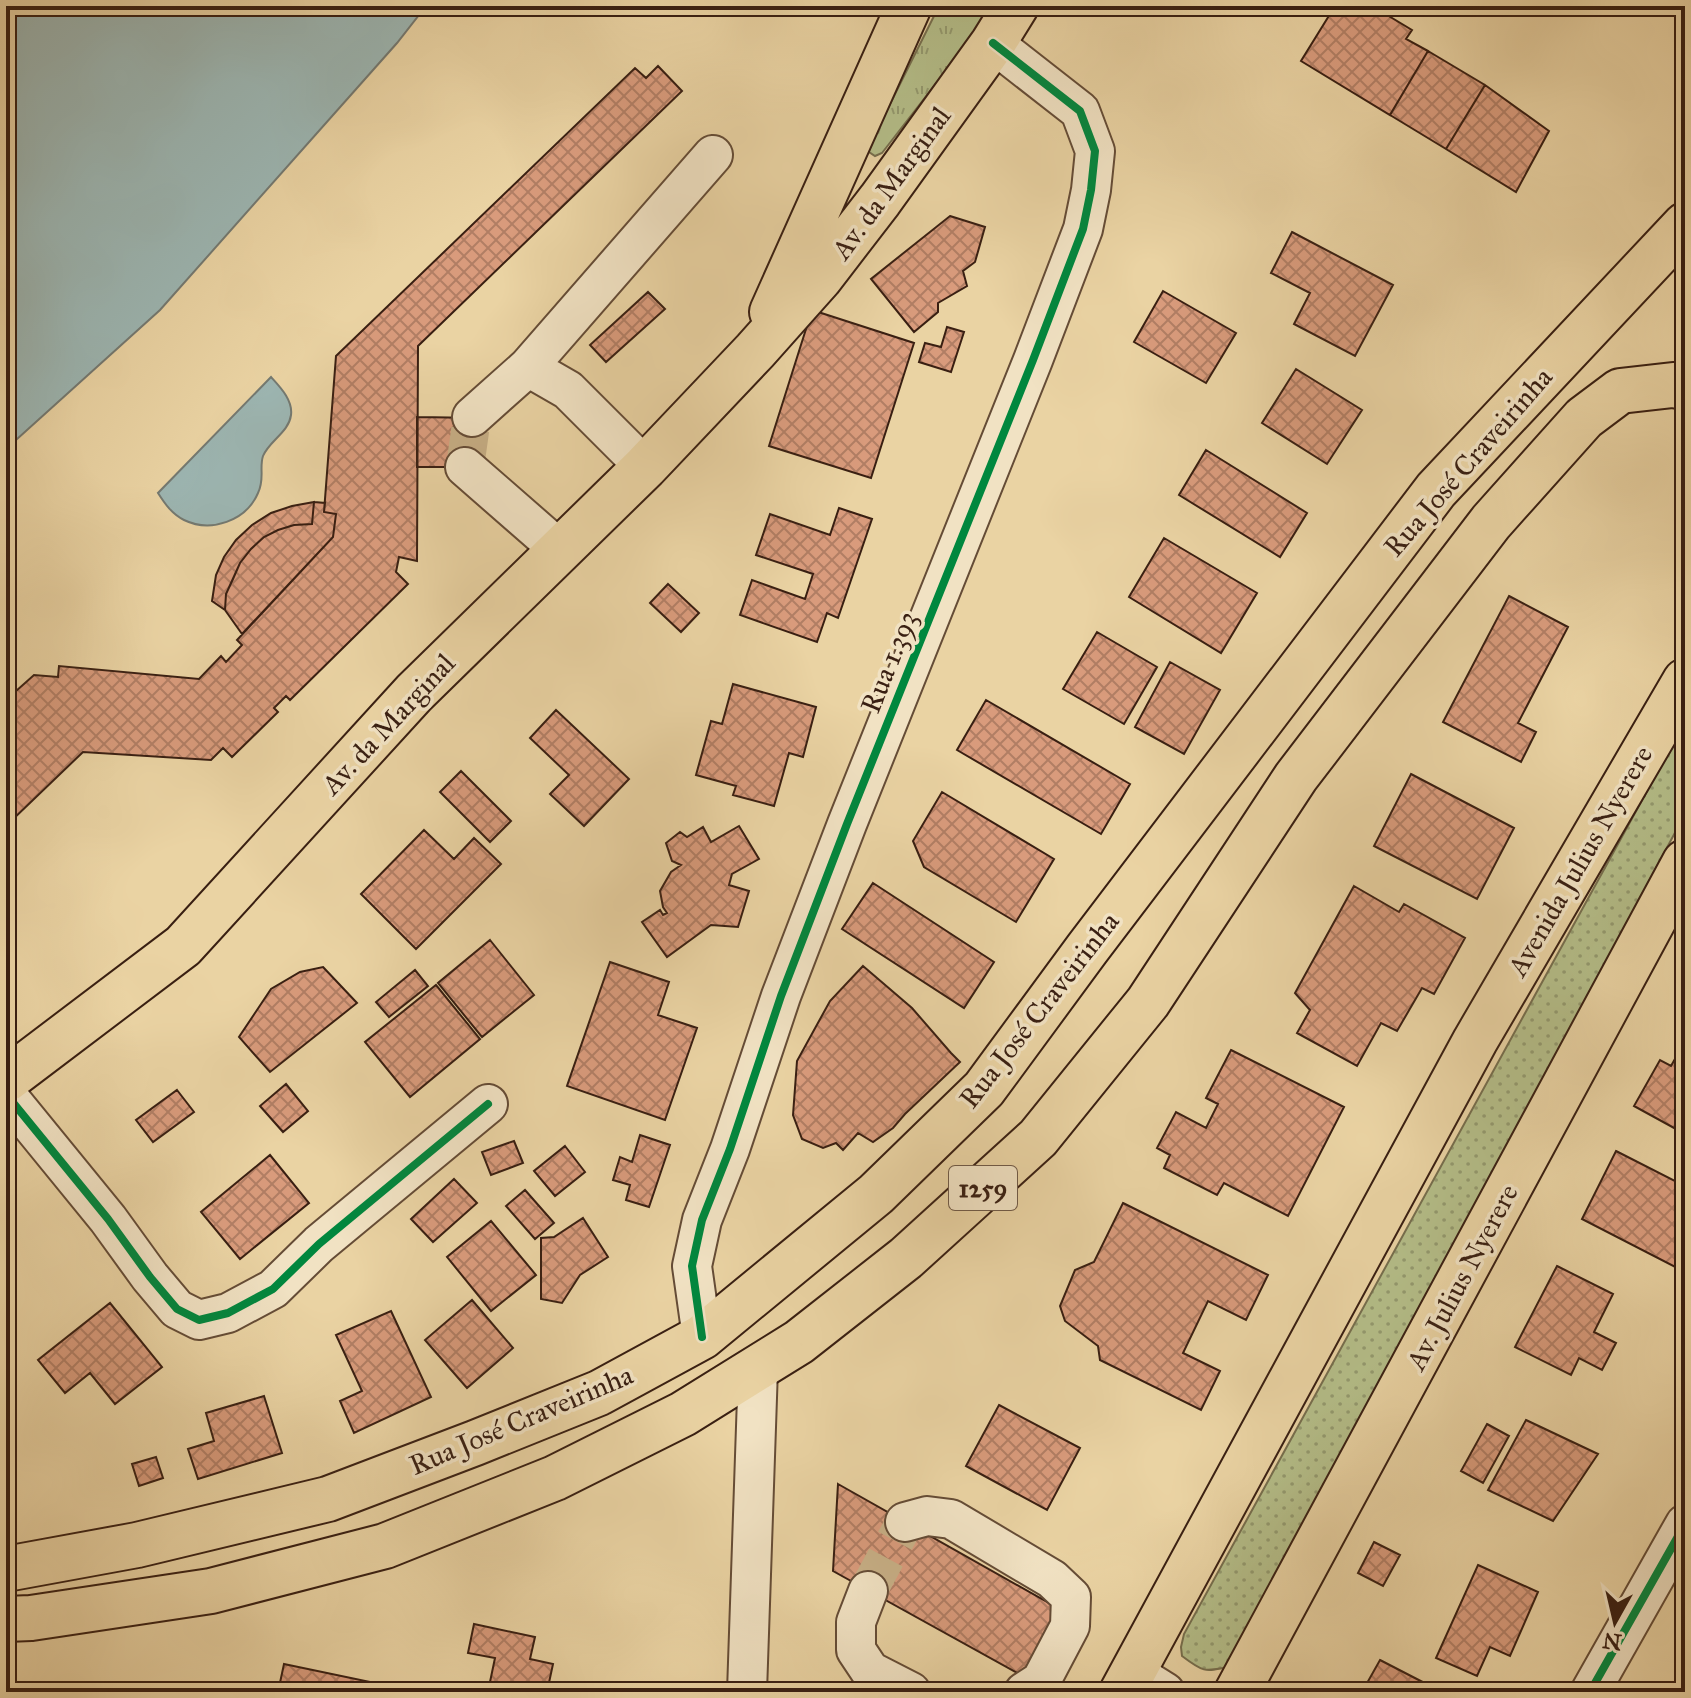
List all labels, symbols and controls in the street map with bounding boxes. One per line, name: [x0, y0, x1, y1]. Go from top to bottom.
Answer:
street label: Av. da Marginal: [823, 99, 958, 267]
street label: Rua José Craveirinha: [1376, 360, 1560, 564]
street label: Rua 1.393: [853, 606, 925, 718]
street label: Av. da Marginal: [313, 646, 463, 803]
street label: Avenida Julius Nyerere: [1499, 739, 1660, 983]
street label: Rua José Craveirinha: [951, 905, 1127, 1115]
road number: 1259: [949, 1166, 1017, 1210]
street label: Av. Julius Nyerere: [1398, 1178, 1526, 1377]
street label: Rua José Craveirinha: [404, 1357, 638, 1483]
north arrow: [1575, 1582, 1655, 1662]
text: N: [1601, 1627, 1623, 1656]

